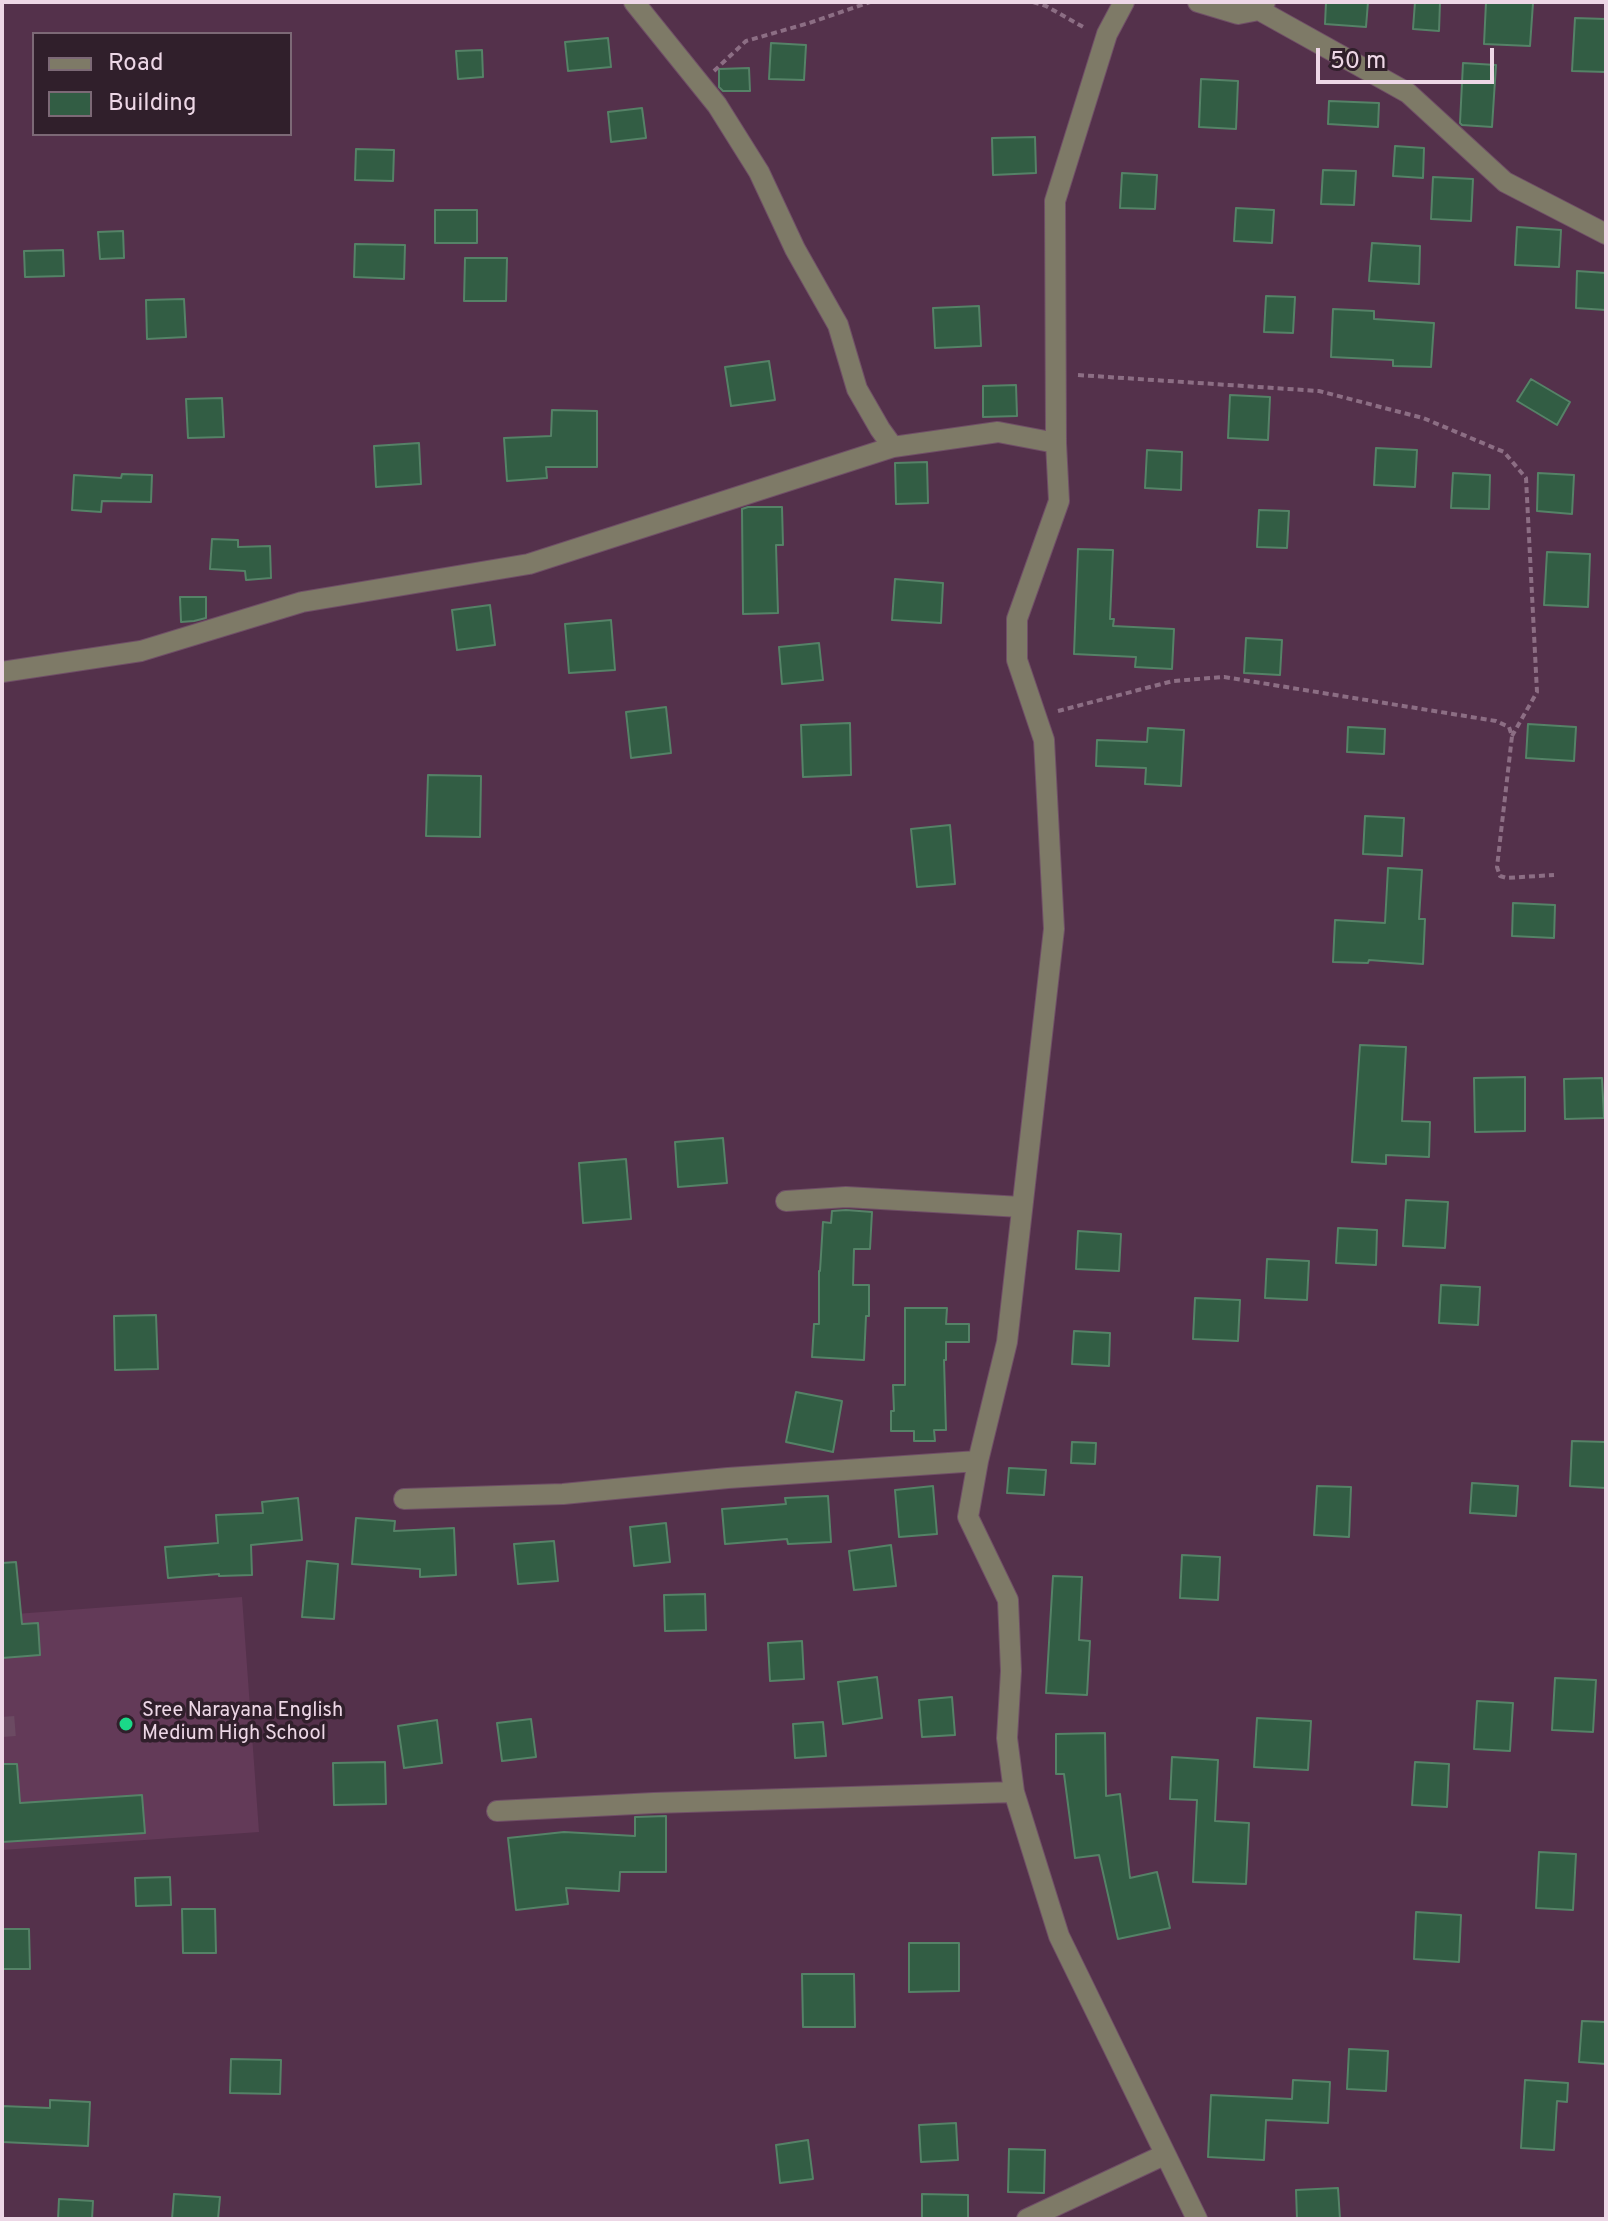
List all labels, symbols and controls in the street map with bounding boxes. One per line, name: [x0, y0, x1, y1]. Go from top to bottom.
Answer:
legend: [32, 32, 292, 136]
scale bar: [1320, 32, 1498, 82]
text: 50 m: [1330, 47, 1386, 77]
text: Road: [108, 49, 164, 79]
text: Building: [108, 89, 197, 119]
place label: Sree Narayana English Medium High School: [142, 1700, 343, 1747]
marker: Sree Narayana English Medium High School: [117, 1715, 135, 1733]

